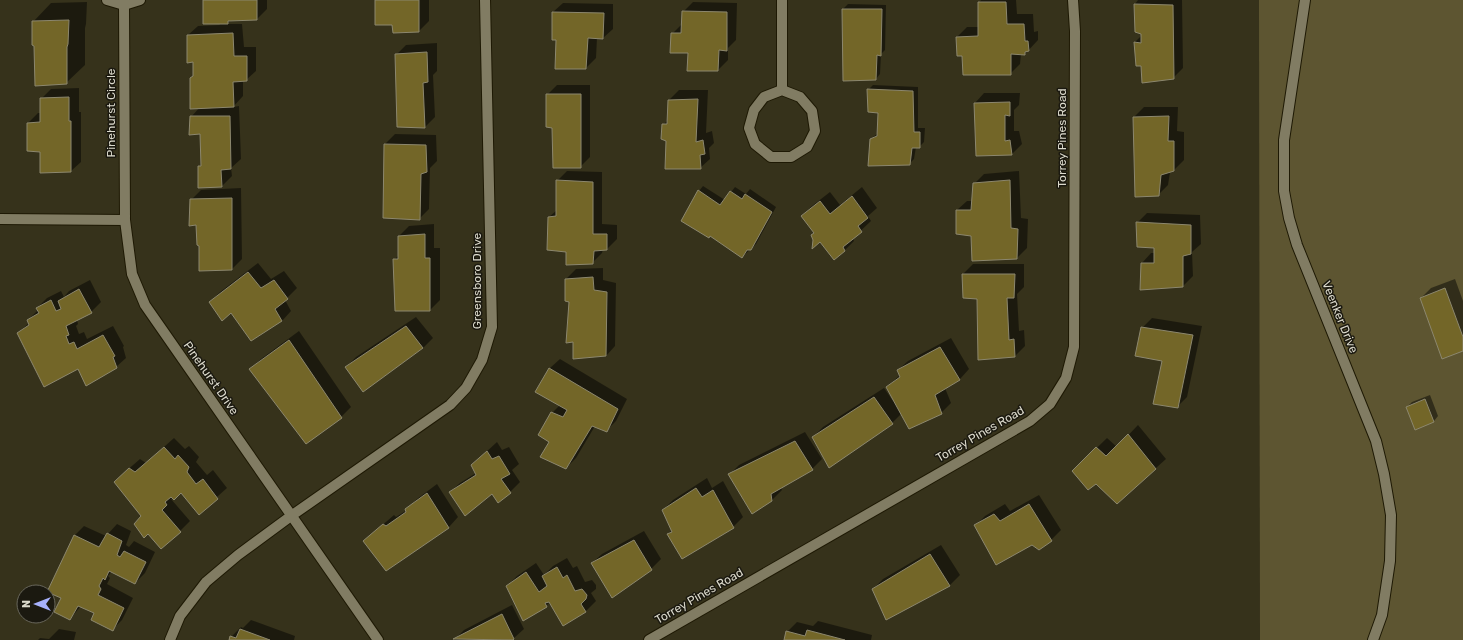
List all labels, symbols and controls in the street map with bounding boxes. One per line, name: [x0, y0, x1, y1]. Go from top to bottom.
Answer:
street label: Pinehurst Circle: [104, 68, 118, 158]
street label: Torrey Pines Road: [1055, 88, 1069, 188]
street label: Greensboro Drive: [470, 232, 484, 329]
street label: Veenker Drive: [1319, 279, 1361, 355]
street label: Pinehurst Drive: [181, 339, 242, 418]
street label: Torrey Pines Road: [933, 403, 1027, 465]
street label: Torrey Pines Road: [652, 565, 746, 627]
north arrow: [16, 584, 56, 624]
text: N: [20, 600, 33, 608]

